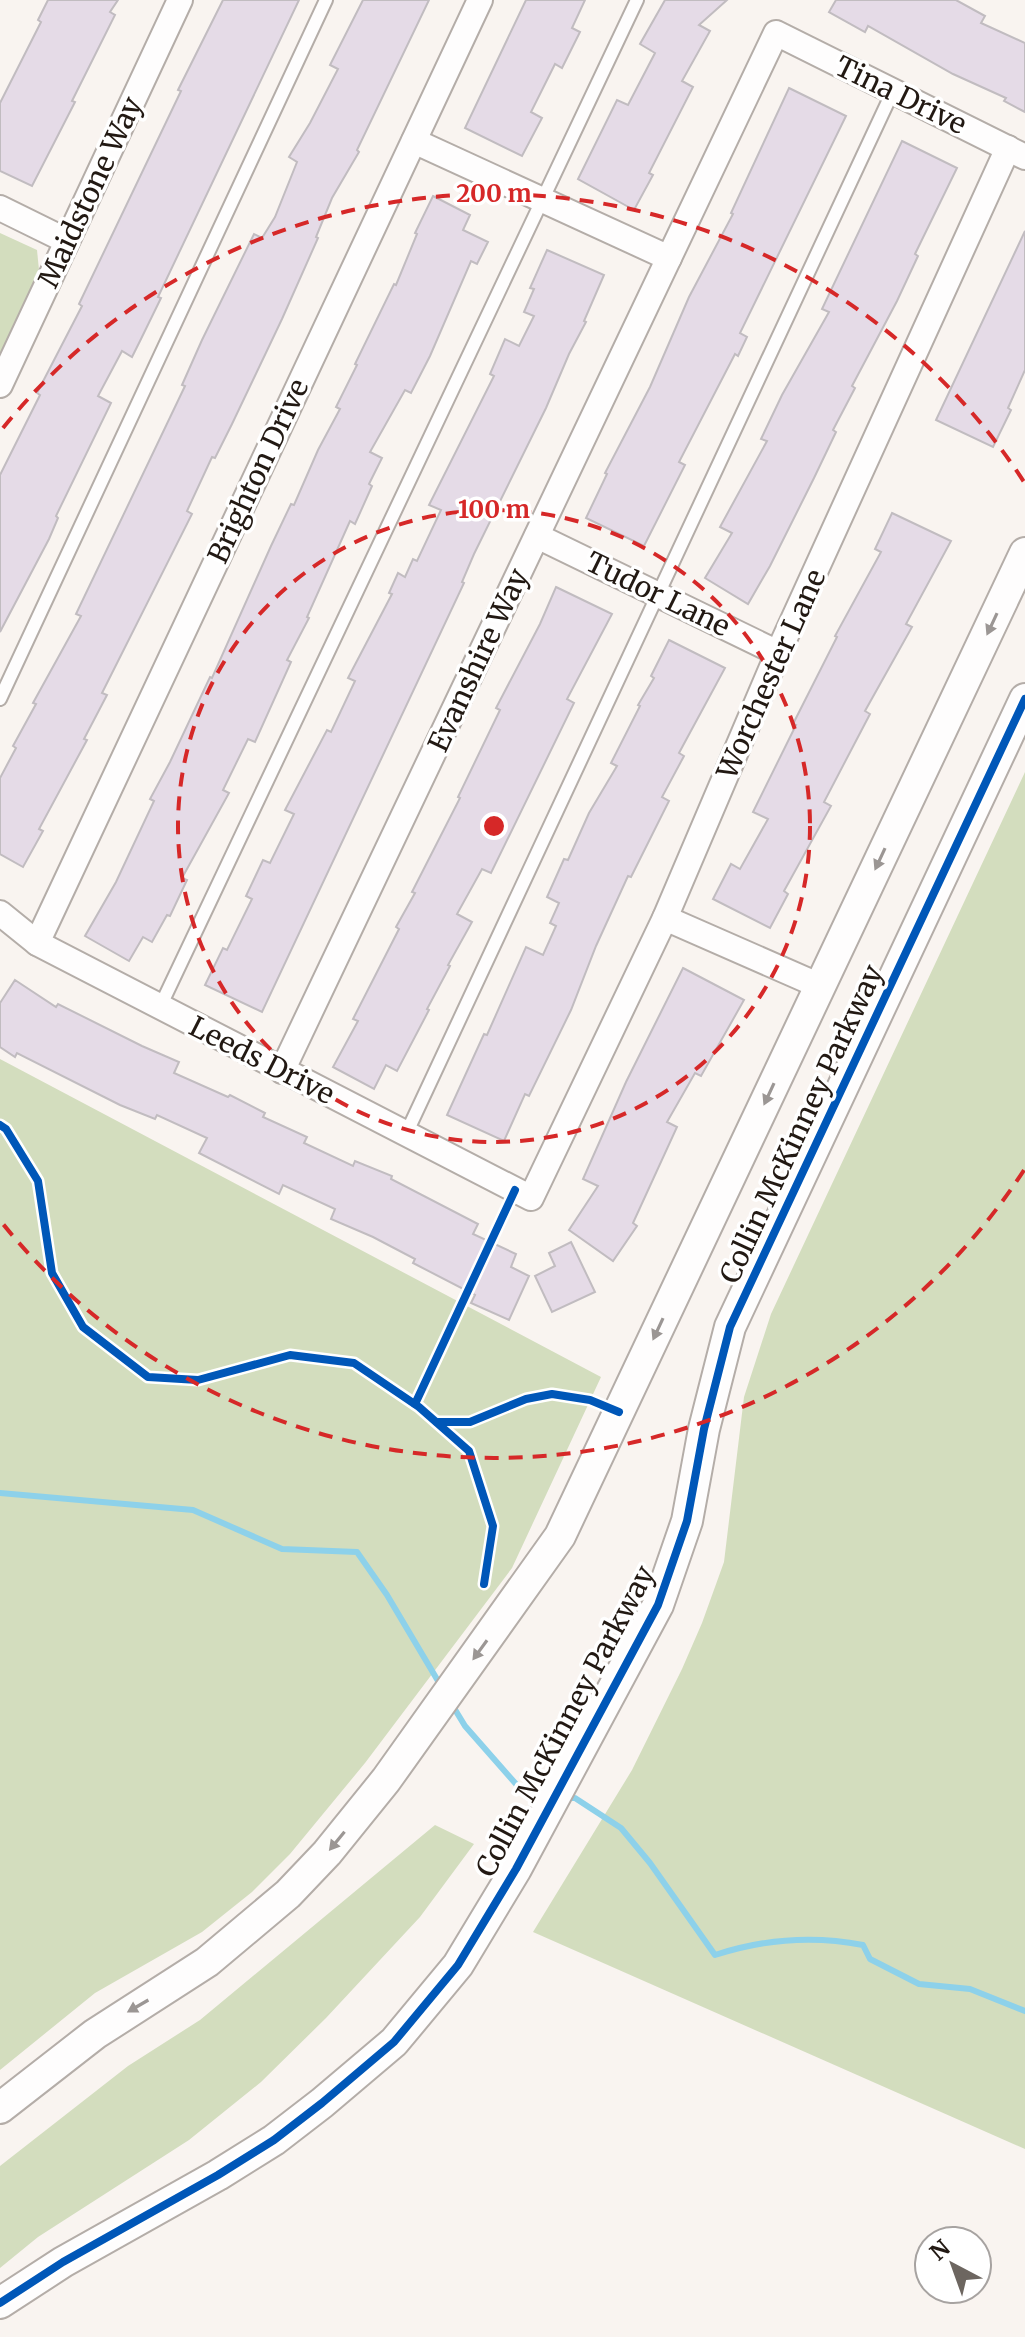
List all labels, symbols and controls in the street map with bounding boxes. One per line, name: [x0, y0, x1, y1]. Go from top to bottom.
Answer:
street label: Tina Drive: [830, 48, 972, 142]
street label: Maidstone Way: [30, 90, 150, 293]
text: 200 m: [456, 178, 532, 209]
street label: Brighton Drive: [200, 373, 316, 569]
text: 100 m: [458, 494, 530, 525]
street label: Tudor Lane: [580, 544, 736, 644]
street label: Evanshire Way: [420, 562, 536, 757]
street label: Worchester Lane: [708, 563, 833, 785]
one-way arrow: [985, 612, 999, 635]
centre of rings: [480, 812, 508, 840]
one-way arrow: [874, 847, 887, 870]
street label: Collin McKinney Parkway: [711, 958, 891, 1289]
street label: Leeds Drive: [183, 1008, 341, 1112]
one-way arrow: [762, 1082, 776, 1106]
one-way arrow: [651, 1317, 665, 1341]
street label: Collin McKinney Parkway: [468, 1559, 663, 1883]
one-way arrow: [473, 1639, 488, 1660]
one-way arrow: [329, 1831, 346, 1851]
one-way arrow: [127, 1999, 149, 2013]
north arrow: [913, 2225, 993, 2305]
text: N: [924, 2233, 956, 2266]

